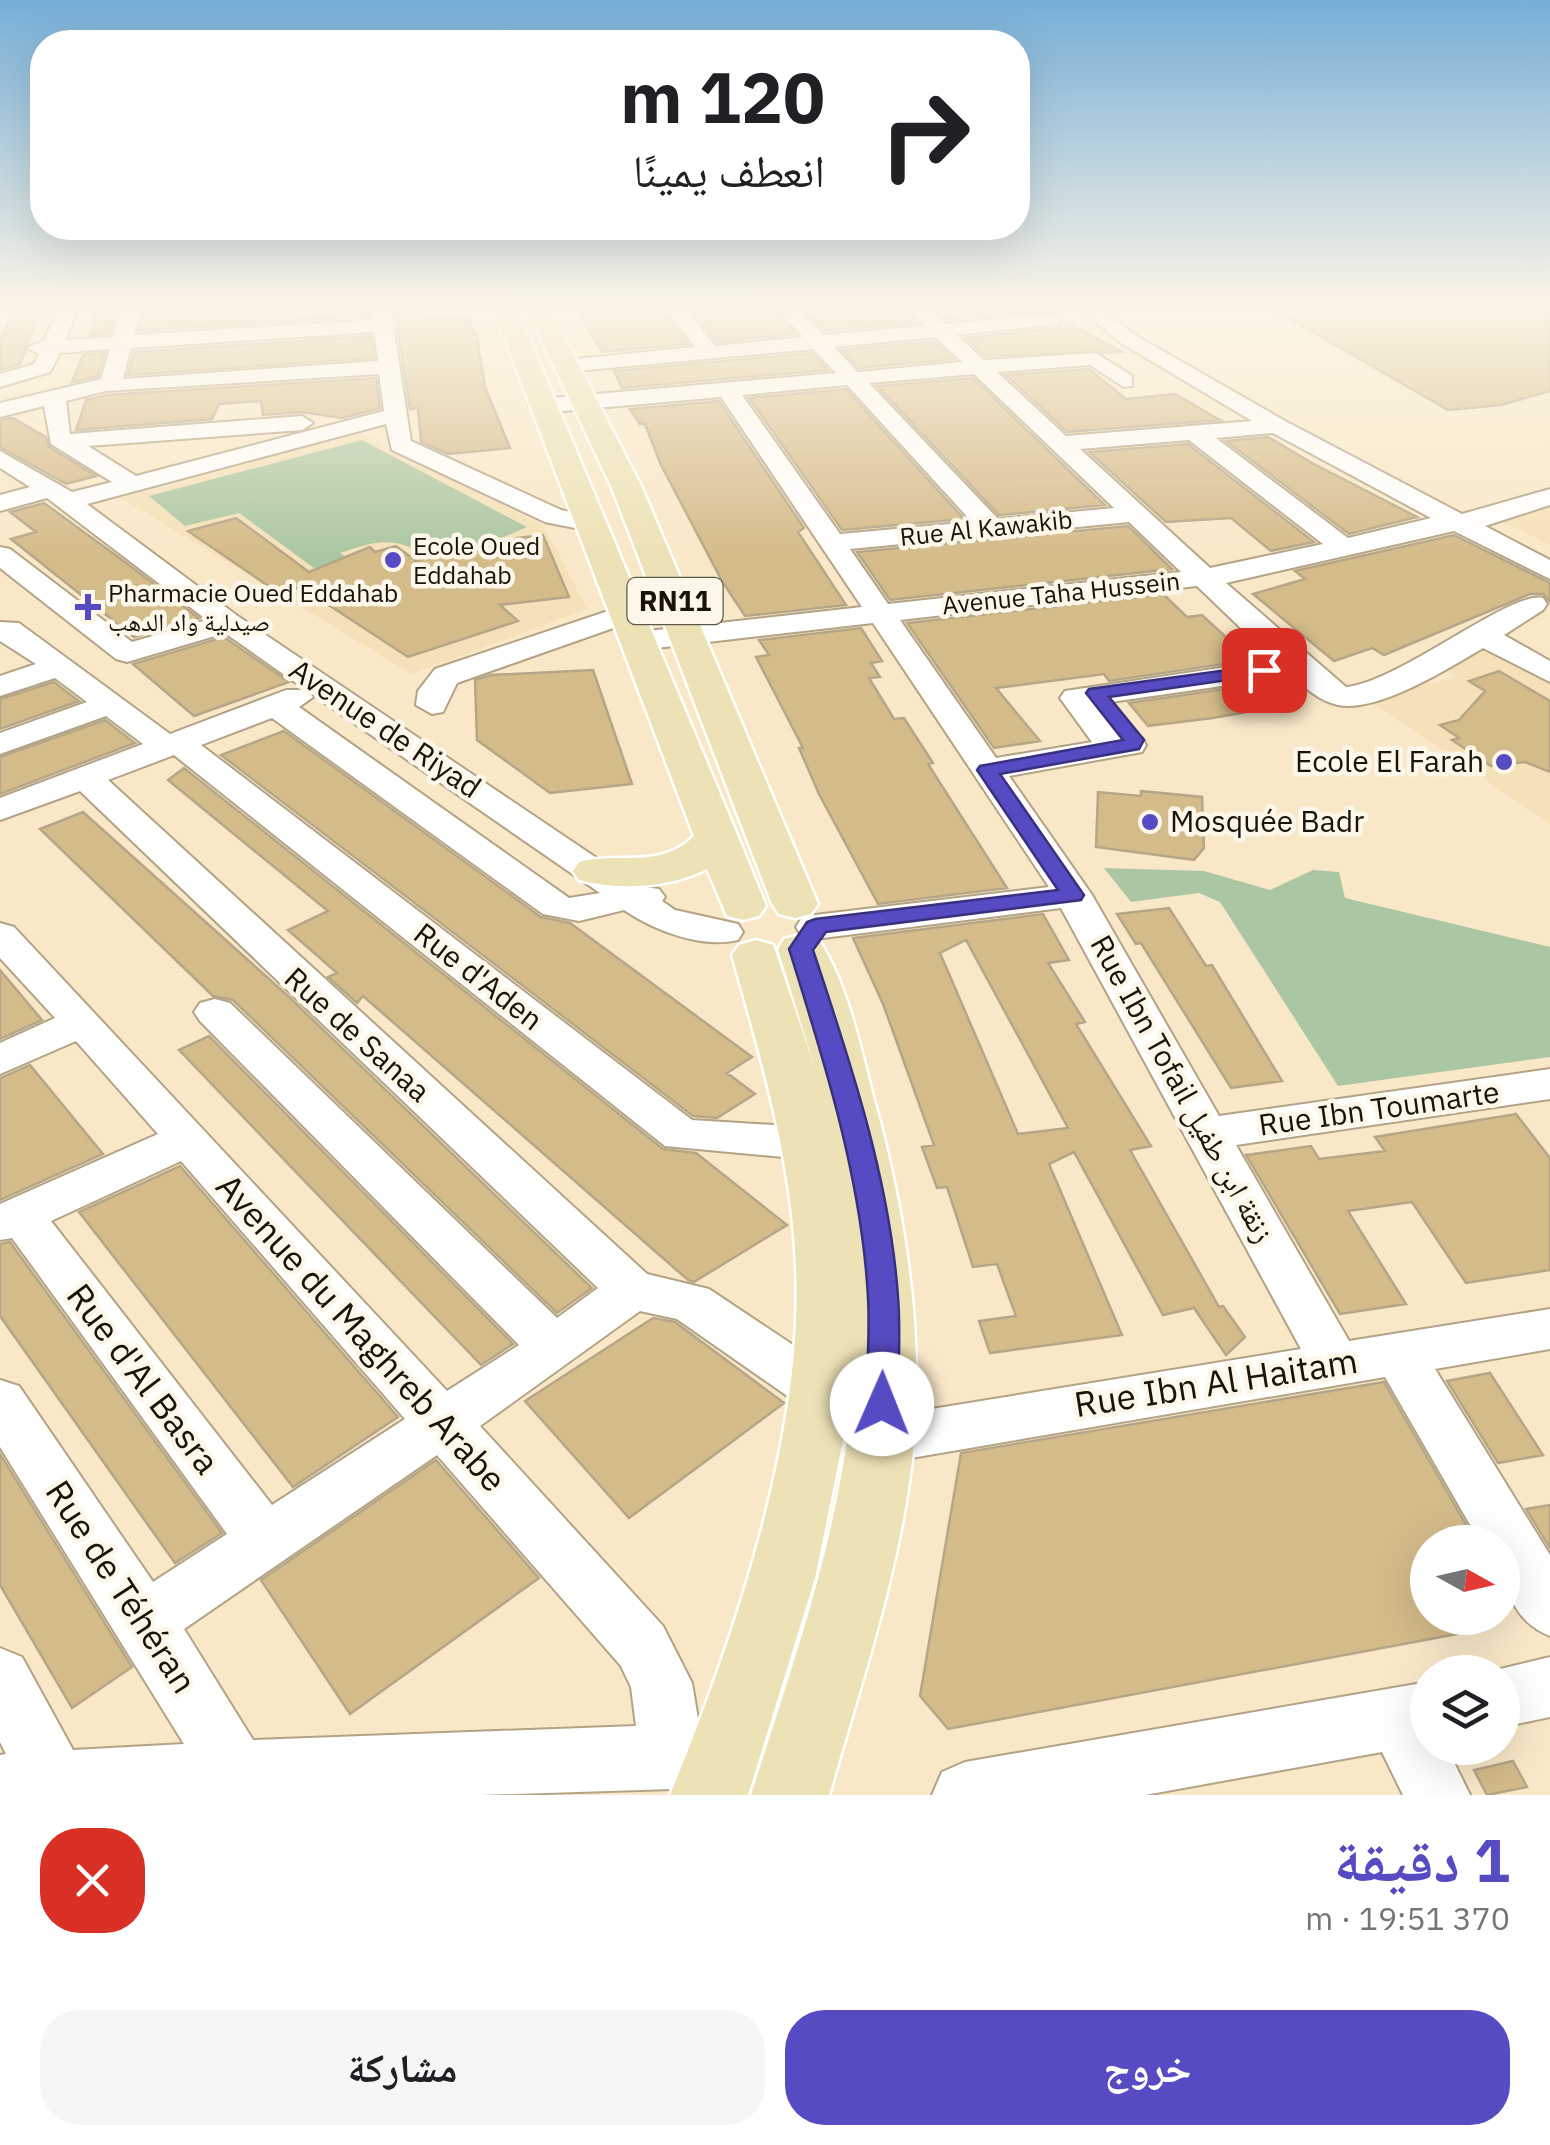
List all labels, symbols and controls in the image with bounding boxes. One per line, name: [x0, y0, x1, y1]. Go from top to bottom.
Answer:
text: 120 m: [620, 51, 825, 142]
icon: right: [860, 70, 990, 200]
text: انعطف يمينًا: [633, 141, 825, 199]
street label: Rue Al Kawakib: [898, 502, 1074, 553]
place label: Ecole Oued Eddahab: [413, 529, 540, 591]
marker: Ecole Oued Eddahab: [382, 549, 404, 571]
street label: Avenue Taha Hussein: [940, 564, 1182, 621]
place label: Pharmacie Oued Eddahab صيدلية واد الدهب: [108, 576, 398, 638]
road number: RN11: [628, 578, 722, 624]
marker: Pharmacie Oued Eddahab صيدلية واد الدهب: [77, 596, 99, 618]
pin: [1222, 628, 1307, 713]
icon: arrive: [1237, 643, 1292, 698]
street label: Avenue de Riyad: [283, 649, 489, 806]
place label: Ecole El Farah: [1295, 741, 1484, 780]
marker: Ecole El Farah: [1493, 751, 1515, 773]
place label: Mosquée Badr: [1170, 801, 1364, 840]
marker: Mosquée Badr: [1139, 811, 1161, 833]
street label: Rue d'Aden: [407, 913, 551, 1038]
street label: Rue Ibn Tofail زنقة ابن طفيل: [1082, 928, 1284, 1249]
street label: Rue de Sanaa: [277, 958, 439, 1110]
street label: Rue Ibn Toumarte: [1256, 1071, 1502, 1144]
street label: Avenue du Maghreb Arabe: [207, 1164, 517, 1501]
street label: Rue d'Al Basra: [57, 1274, 230, 1483]
street label: Rue Ibn Al Haitam: [1071, 1337, 1361, 1427]
position arrow: [830, 1352, 934, 1456]
street label: Rue de Téhéran: [36, 1471, 208, 1702]
north arrow: [1410, 1525, 1520, 1635]
map controls: [1410, 1525, 1520, 1765]
button: layers: [1410, 1655, 1520, 1765]
text: 1 دقيقة: [1334, 1820, 1510, 1899]
button: close: [40, 1828, 145, 1933]
text: 370 m · 19:51: [1305, 1897, 1510, 1939]
button: مشاركة: [40, 2010, 765, 2125]
button: خروج: [785, 2010, 1510, 2125]

